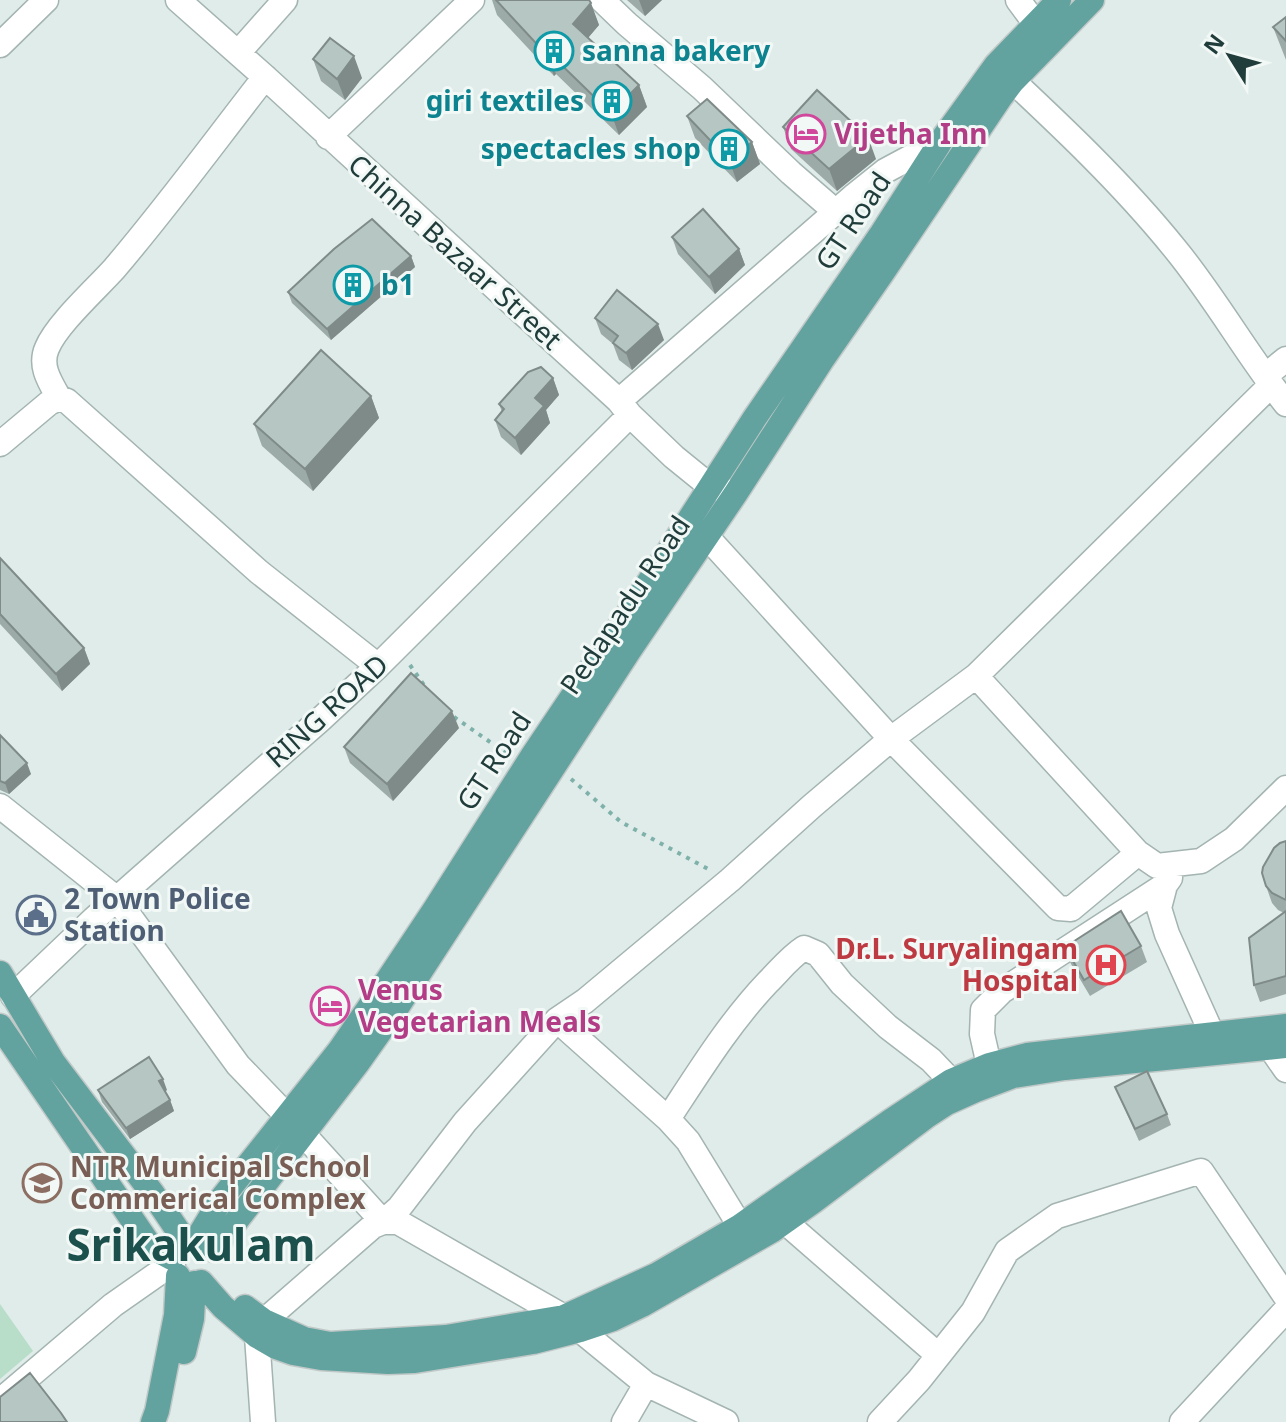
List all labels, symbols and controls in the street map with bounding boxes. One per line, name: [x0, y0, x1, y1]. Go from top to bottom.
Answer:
north arrow: [1190, 16, 1270, 96]
text: N: [1196, 27, 1231, 60]
building icon: sanna bakery: [533, 30, 575, 72]
place label: sanna bakery: [582, 31, 770, 69]
building icon: giri textiles: [591, 80, 633, 122]
place label: giri textiles: [426, 81, 584, 119]
hotel icon: Vijetha Inn: [785, 113, 827, 155]
place label: Vijetha Inn: [834, 114, 987, 152]
building icon: spectacles shop: [708, 128, 750, 170]
place label: spectacles shop: [481, 129, 701, 167]
street label: Chinna Bazaar Street: [341, 145, 571, 357]
street label: GT Road: [806, 164, 899, 277]
building icon: b1: [332, 264, 374, 306]
place label: b1: [381, 265, 415, 303]
street label: Pedapadu Road: [550, 508, 698, 701]
street label: RING ROAD: [257, 645, 396, 776]
street label: GT Road: [447, 704, 539, 817]
place label: 2 Town Police Station: [64, 879, 251, 949]
public building icon: 2 Town Police Station: [15, 894, 57, 936]
place label: Dr.L. Suryalingam Hospital: [835, 929, 1078, 999]
hospital icon: Dr.L. Suryalingam Hospital: [1085, 944, 1127, 986]
place label: Venus Vegetarian Meals: [358, 970, 601, 1040]
hotel icon: Venus Vegetarian Meals: [309, 985, 351, 1027]
place label: NTR Municipal School Commerical Complex: [70, 1147, 370, 1217]
school or university icon: NTR Municipal School Commerical Complex: [21, 1162, 63, 1204]
district label: Srikakulam: [67, 1214, 315, 1274]

